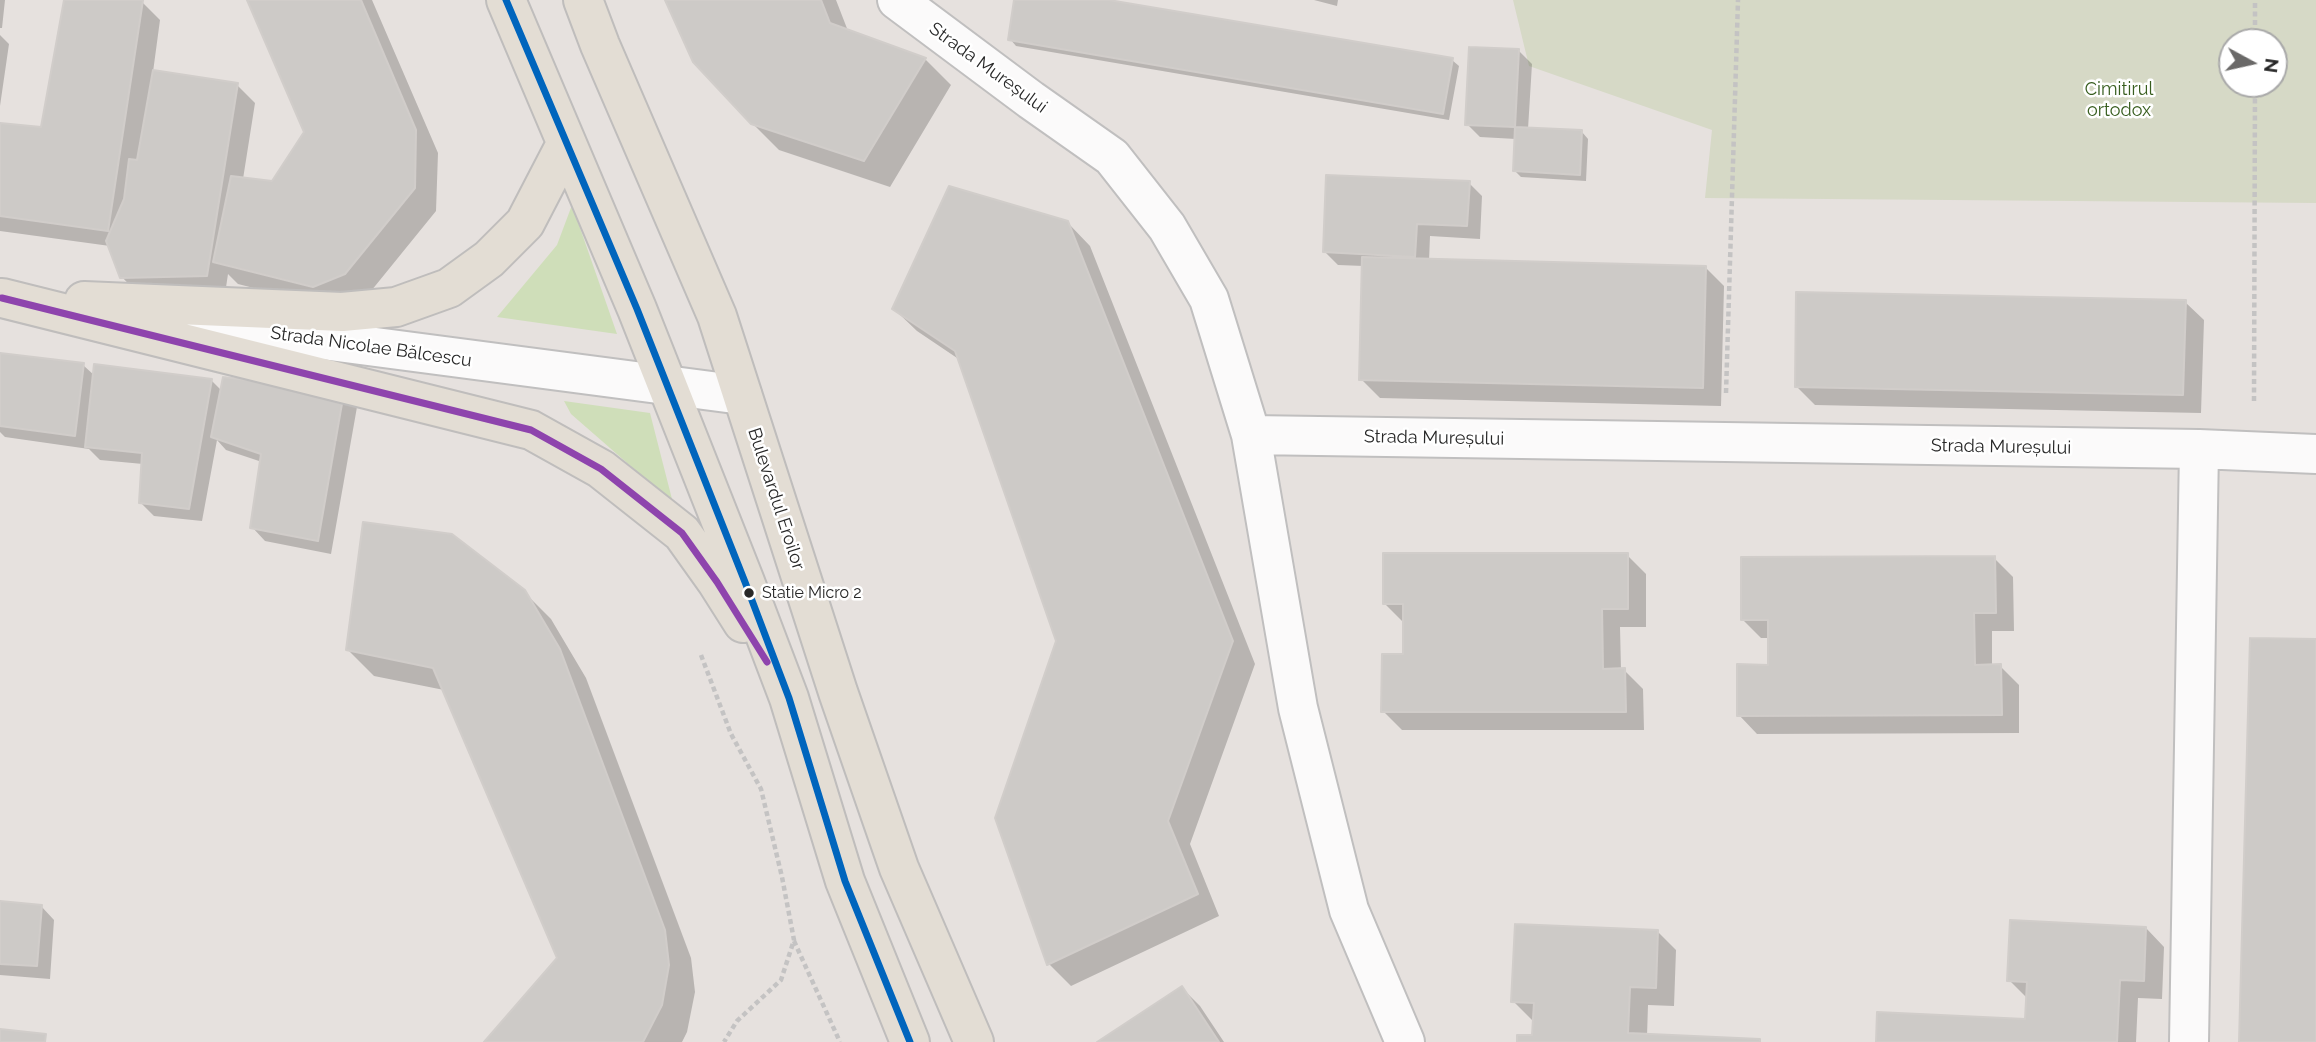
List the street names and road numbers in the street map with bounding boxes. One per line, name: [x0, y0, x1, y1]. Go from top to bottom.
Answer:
street label: Strada Mureșului: [925, 18, 1051, 118]
street label: Strada Nicolae Bălcescu: [269, 322, 473, 372]
street label: Bulevardul Eroilor: [743, 425, 809, 573]
street label: Strada Mureșului: [1364, 426, 1504, 450]
street label: Strada Mureșului: [1931, 435, 2071, 459]

